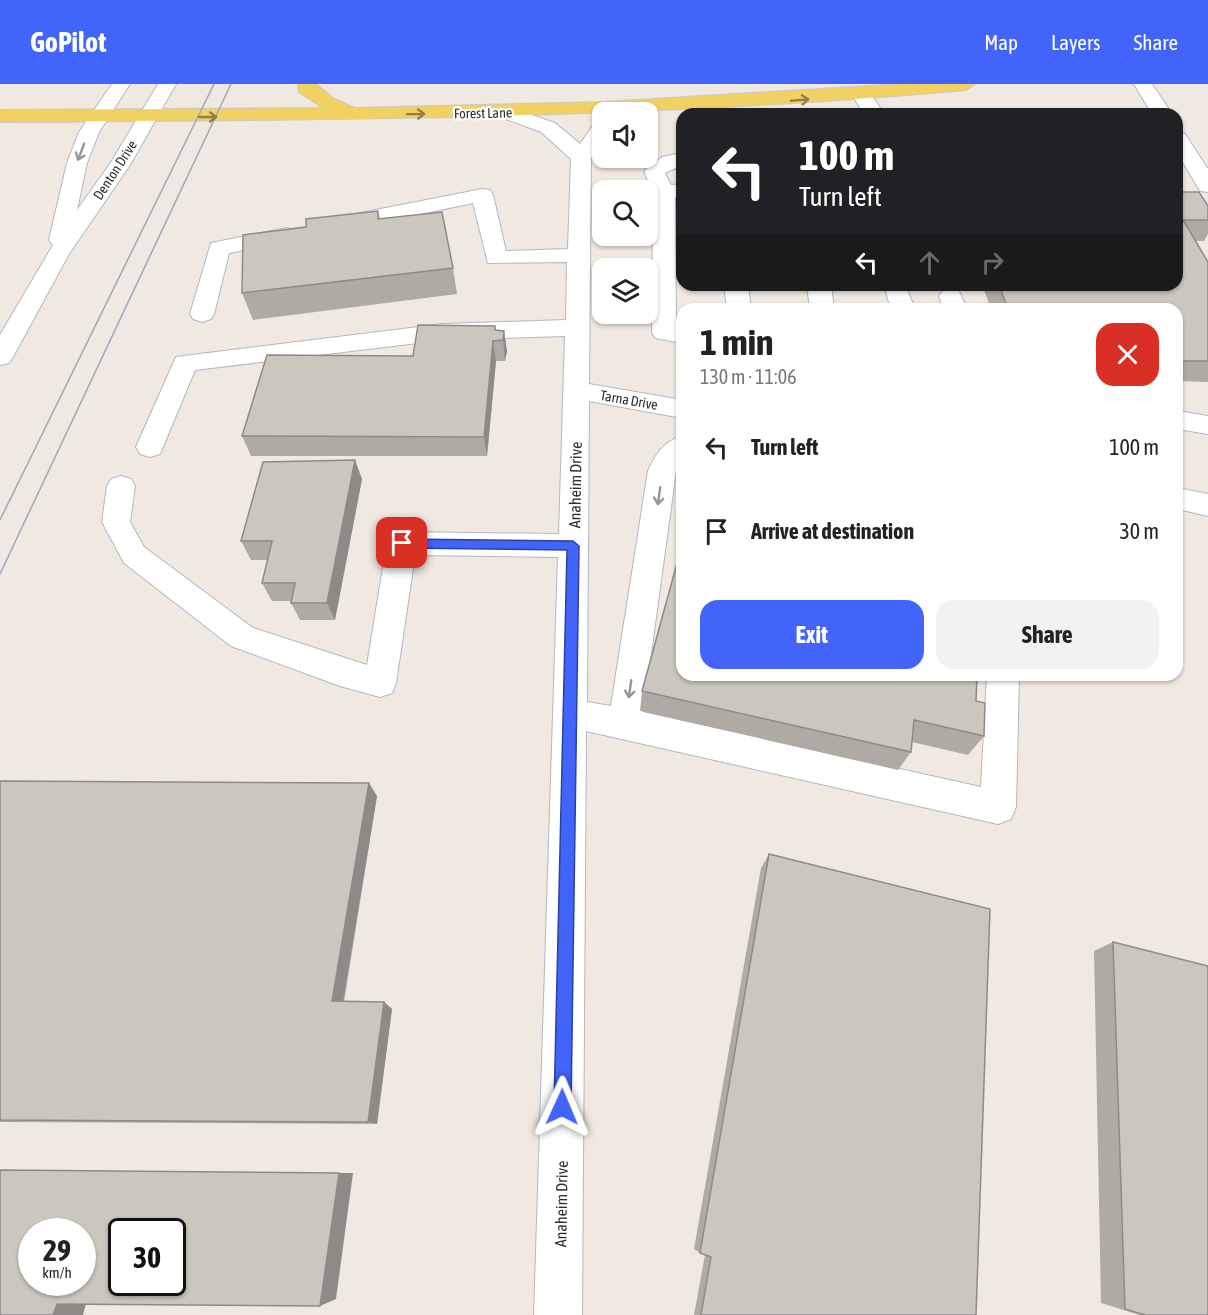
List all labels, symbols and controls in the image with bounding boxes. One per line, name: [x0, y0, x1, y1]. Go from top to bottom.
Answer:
text: GoPilot: [30, 26, 106, 58]
text: Map: [984, 30, 1018, 54]
text: Layers: [1051, 30, 1101, 54]
text: Share: [1134, 30, 1178, 54]
one-way arrow: [789, 94, 809, 105]
map controls: [592, 102, 658, 324]
button: sound: [592, 102, 658, 168]
street label: Forest Lane: [454, 104, 512, 122]
one-way arrow: [406, 108, 426, 120]
one-way arrow: [197, 111, 217, 123]
text: 100 m: [799, 131, 894, 179]
icon: left: [700, 132, 778, 210]
street label: Denton Drive: [90, 137, 140, 203]
one-way arrow: [75, 143, 86, 161]
button: search: [592, 180, 658, 246]
text: Turn left: [799, 181, 882, 212]
icon: left: [850, 246, 883, 279]
icon: ahead: [913, 246, 946, 279]
icon: right: [976, 246, 1009, 279]
button: layers: [592, 258, 658, 324]
text: 1 min: [700, 321, 774, 363]
button: close: [1096, 323, 1159, 386]
text: 130 m · 11:06: [700, 365, 797, 388]
street label: Tarna Drive: [599, 387, 659, 413]
icon: left: [700, 431, 733, 464]
text: Turn left: [751, 434, 818, 460]
text: 100 m: [1109, 434, 1159, 460]
street label: Anaheim Drive: [565, 442, 585, 528]
one-way arrow: [653, 486, 664, 505]
icon: arrive: [700, 515, 733, 548]
pin: [376, 517, 427, 568]
text: Arrive at destination: [751, 518, 914, 544]
text: 30 m: [1119, 518, 1159, 544]
icon: arrive: [385, 526, 418, 559]
button: Exit: [700, 600, 924, 669]
button: Share: [936, 600, 1159, 669]
one-way arrow: [625, 678, 636, 698]
position arrow: [530, 1075, 594, 1139]
street label: Anaheim Drive: [551, 1161, 571, 1247]
speed limit sign: 30: [108, 1218, 186, 1296]
text: 29: [43, 1233, 71, 1267]
text: km/h: [42, 1264, 72, 1281]

